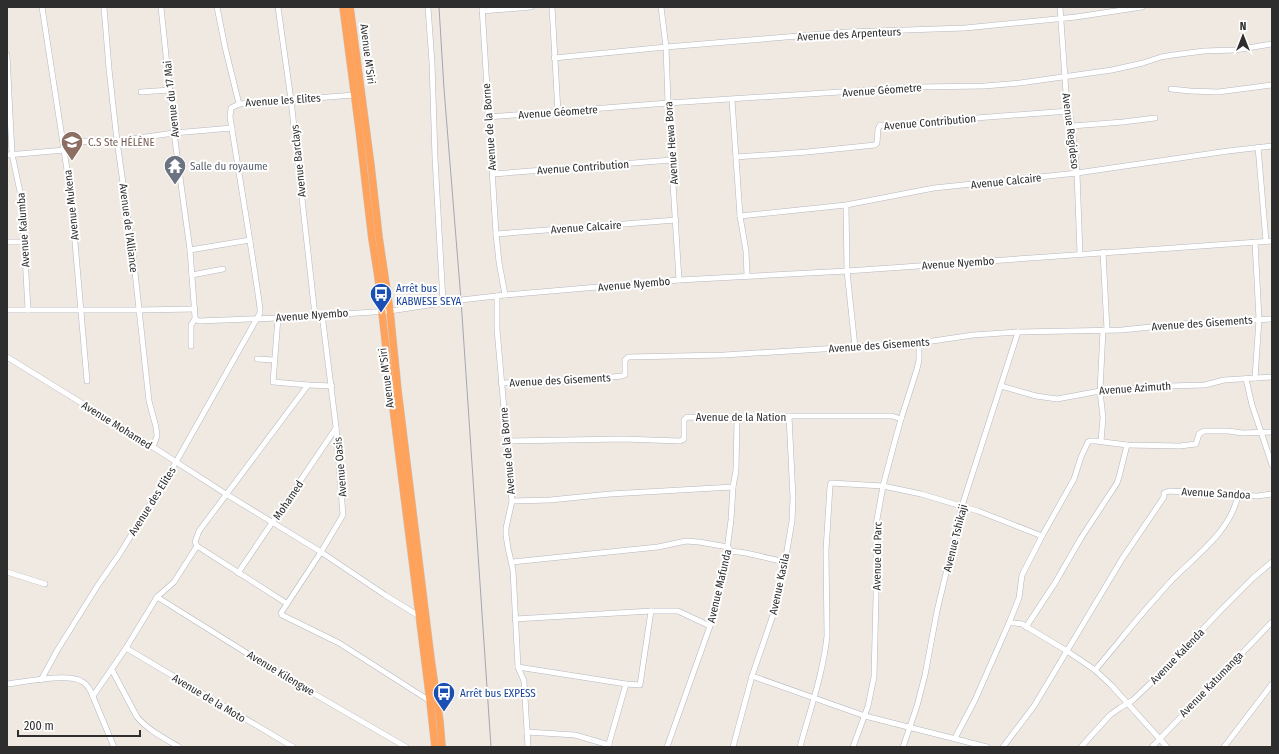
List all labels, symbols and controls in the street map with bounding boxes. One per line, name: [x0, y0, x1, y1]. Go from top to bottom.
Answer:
north arrow: [1223, 16, 1263, 56]
text: N: [1240, 20, 1246, 33]
street label: Avenue M'Siri: [357, 23, 378, 85]
street label: Avenue des Arpenteurs: [797, 25, 902, 44]
street label: Avenue du 17 Mai: [161, 60, 182, 138]
street label: Avenue Géometre: [842, 81, 922, 100]
street label: Avenue de la Borne: [480, 83, 499, 171]
street label: Avenue les Elites: [245, 91, 321, 110]
street label: Avenue Regideso: [1059, 92, 1082, 170]
street label: Avenue Hewa Bora: [662, 101, 681, 185]
street label: Avenue Géometre: [518, 103, 598, 122]
street label: Avenue Contribution: [883, 112, 977, 133]
street label: Avenue Barclays: [288, 124, 309, 198]
school or university icon: C.S Ste HÉLÈNE: [59, 129, 85, 162]
place label: C.S Ste HÉLÈNE: [88, 135, 155, 149]
temple icon: Salle du royaume: [162, 153, 188, 186]
street label: Avenue Contribution: [537, 158, 630, 177]
place label: Salle du royaume: [190, 160, 268, 173]
street label: Avenue Mukena: [61, 169, 82, 241]
street label: Avenue Calcaire: [970, 171, 1042, 192]
street label: Avenue de l'Alliance: [117, 183, 140, 273]
street label: Avenue Kalumba: [14, 192, 33, 268]
street label: Avenue Calcaire: [550, 219, 622, 236]
street label: Avenue Nyembo: [921, 254, 995, 273]
street label: Avenue Nyembo: [597, 275, 671, 294]
bus stop icon: Arrêt bus KABWESE SEYA: [368, 281, 394, 314]
place label: Arrêt bus KABWESE SEYA: [396, 282, 462, 308]
street label: Avenue Nyembo: [275, 306, 349, 325]
street label: Avenue des Gisements: [1151, 313, 1253, 334]
street label: Avenue des Gisements: [828, 335, 930, 356]
street label: Avenue M'Siri: [376, 347, 397, 409]
street label: Avenue des Gisements: [509, 371, 611, 390]
street label: Avenue Azimuth: [1099, 379, 1171, 397]
street label: Avenue Mohamed: [79, 399, 154, 452]
street label: Avenue de la Borne: [497, 407, 518, 495]
street label: Avenue de la Nation: [696, 411, 786, 424]
street label: Avenue Oasis: [331, 436, 350, 497]
street label: Avenue des Elites: [126, 464, 179, 538]
street label: Mohamed: [271, 478, 306, 522]
street label: Avenue Sandoa: [1181, 485, 1251, 502]
street label: Avenue Tshikaji: [941, 503, 970, 573]
street label: Avenue du Parc: [870, 521, 885, 590]
street label: Avenue Mafunda: [705, 548, 734, 624]
street label: Avenue Kasila: [767, 552, 792, 616]
street label: Avenue Kalenda: [1148, 626, 1207, 687]
street label: Avenue Kilengwe: [245, 648, 317, 699]
street label: Avenue Katumanga: [1177, 649, 1246, 720]
street label: Avenue de la Moto: [170, 671, 248, 726]
bus stop icon: Arrêt bus EXPESS: [431, 680, 457, 713]
place label: Arrêt bus EXPESS: [460, 687, 536, 700]
scale bar: [18, 712, 140, 738]
text: 200 m: [24, 719, 54, 733]

